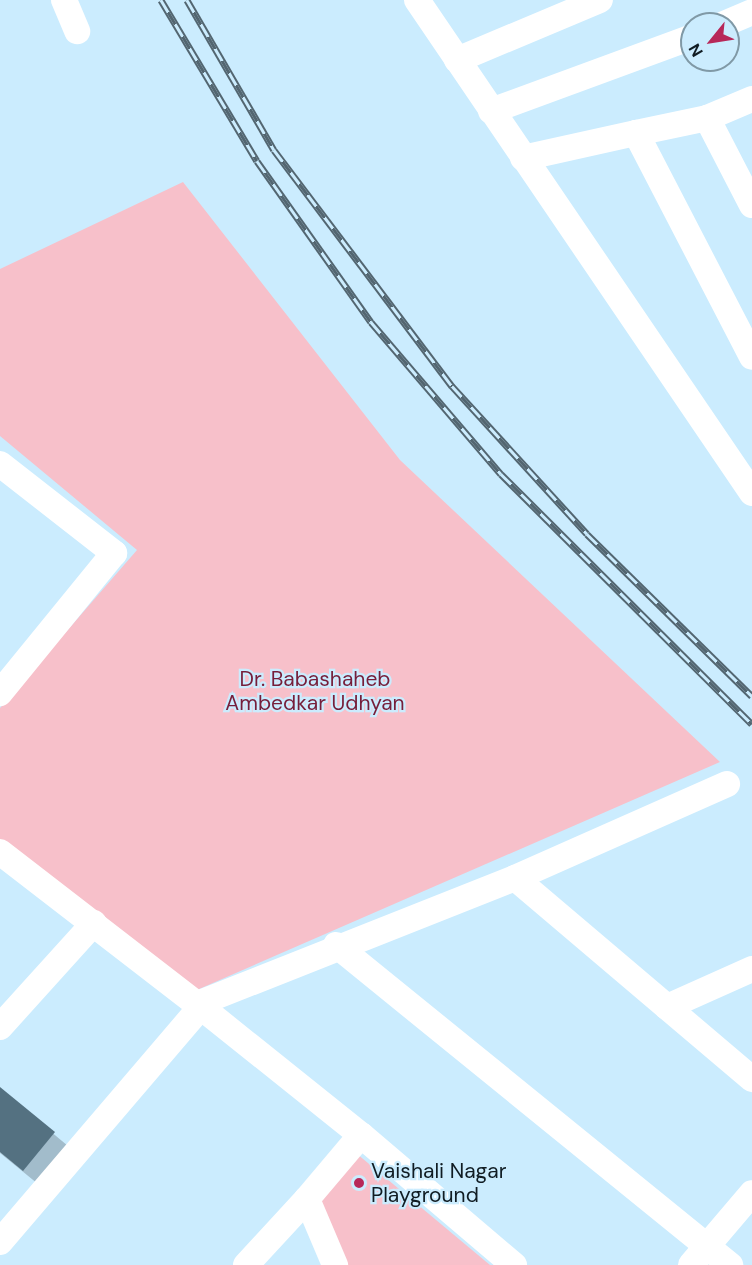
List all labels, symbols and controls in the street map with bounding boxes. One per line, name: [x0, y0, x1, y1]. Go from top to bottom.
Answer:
north arrow: [680, 12, 740, 72]
text: N: [684, 40, 708, 61]
park label: Dr. Babashaheb Ambedkar Udhyan: [225, 666, 405, 716]
place label: Vaishali Nagar Playground: [371, 1158, 507, 1208]
marker: Vaishali Nagar Playground: [352, 1176, 366, 1190]

